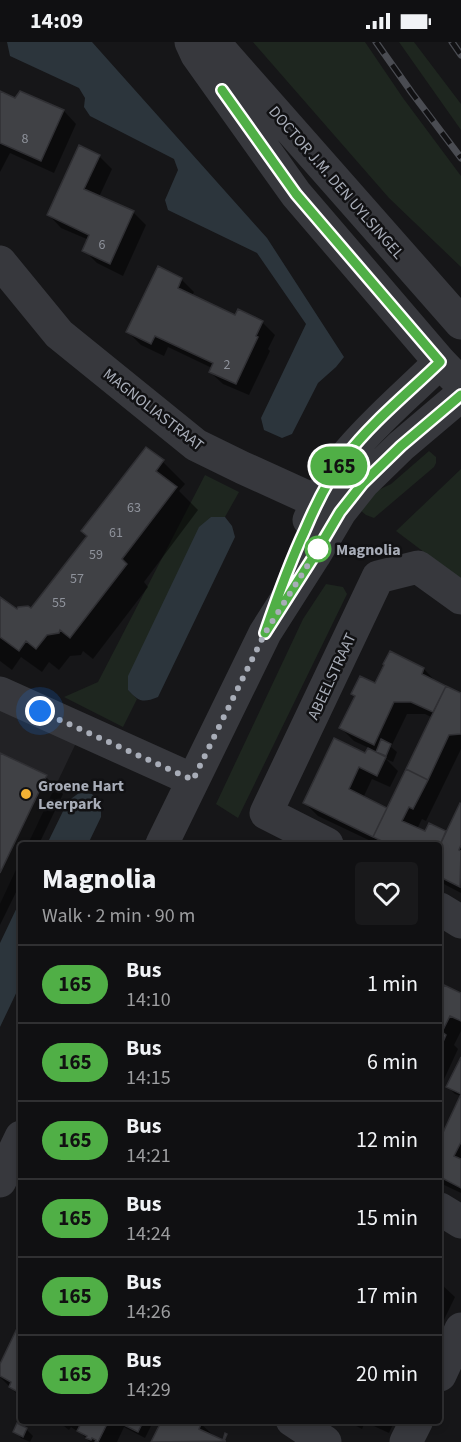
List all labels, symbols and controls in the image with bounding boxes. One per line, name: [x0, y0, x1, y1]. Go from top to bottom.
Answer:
text: 14:09: [30, 5, 83, 37]
street label: DOCTOR J.M. DEN UYLSINGEL: [263, 101, 409, 264]
house number: 8: [22, 129, 29, 149]
house number: 6: [99, 235, 106, 255]
house number: 2: [224, 355, 231, 375]
street label: MAGNOLIASTRAAT: [98, 363, 209, 456]
line badge: 165: [304, 446, 374, 486]
text: 165: [322, 451, 356, 481]
house number: 63: [127, 498, 141, 518]
house number: 61: [109, 523, 123, 543]
marker: Magnolia: [305, 536, 331, 562]
place label: Magnolia: [336, 539, 401, 561]
house number: 59: [89, 545, 103, 565]
house number: 57: [70, 569, 84, 589]
house number: 55: [52, 593, 66, 613]
street label: ABEELSTRAAT: [302, 629, 362, 723]
your location: [25, 696, 55, 726]
place label: Groene Hart Leerpark: [38, 775, 124, 815]
marker: Groene Hart Leerpark: [19, 787, 33, 801]
text: Magnolia: [42, 859, 156, 899]
button: heart: [355, 862, 418, 925]
text: Walk · 2 min · 90 m: [42, 902, 195, 930]
text: Bus: [126, 954, 162, 986]
text: 1 min: [367, 968, 418, 1000]
text: 165: [58, 969, 92, 999]
text: 14:10: [126, 986, 171, 1014]
text: Bus: [126, 1032, 162, 1064]
text: 6 min: [367, 1046, 418, 1078]
text: 165: [58, 1047, 92, 1077]
text: 14:15: [126, 1064, 171, 1092]
text: Bus: [126, 1110, 162, 1142]
text: 12 min: [356, 1124, 418, 1156]
text: 165: [58, 1125, 92, 1155]
text: 14:21: [126, 1142, 171, 1170]
text: Bus: [126, 1188, 162, 1220]
text: 15 min: [356, 1202, 418, 1234]
text: 165: [58, 1203, 92, 1233]
text: 14:24: [126, 1220, 171, 1248]
text: Bus: [126, 1266, 162, 1298]
text: 17 min: [356, 1280, 418, 1312]
text: 165: [58, 1281, 92, 1311]
text: 14:26: [126, 1298, 171, 1326]
text: Bus: [126, 1344, 162, 1376]
text: 20 min: [356, 1358, 418, 1390]
text: 165: [58, 1359, 92, 1389]
text: 14:29: [126, 1376, 171, 1404]

